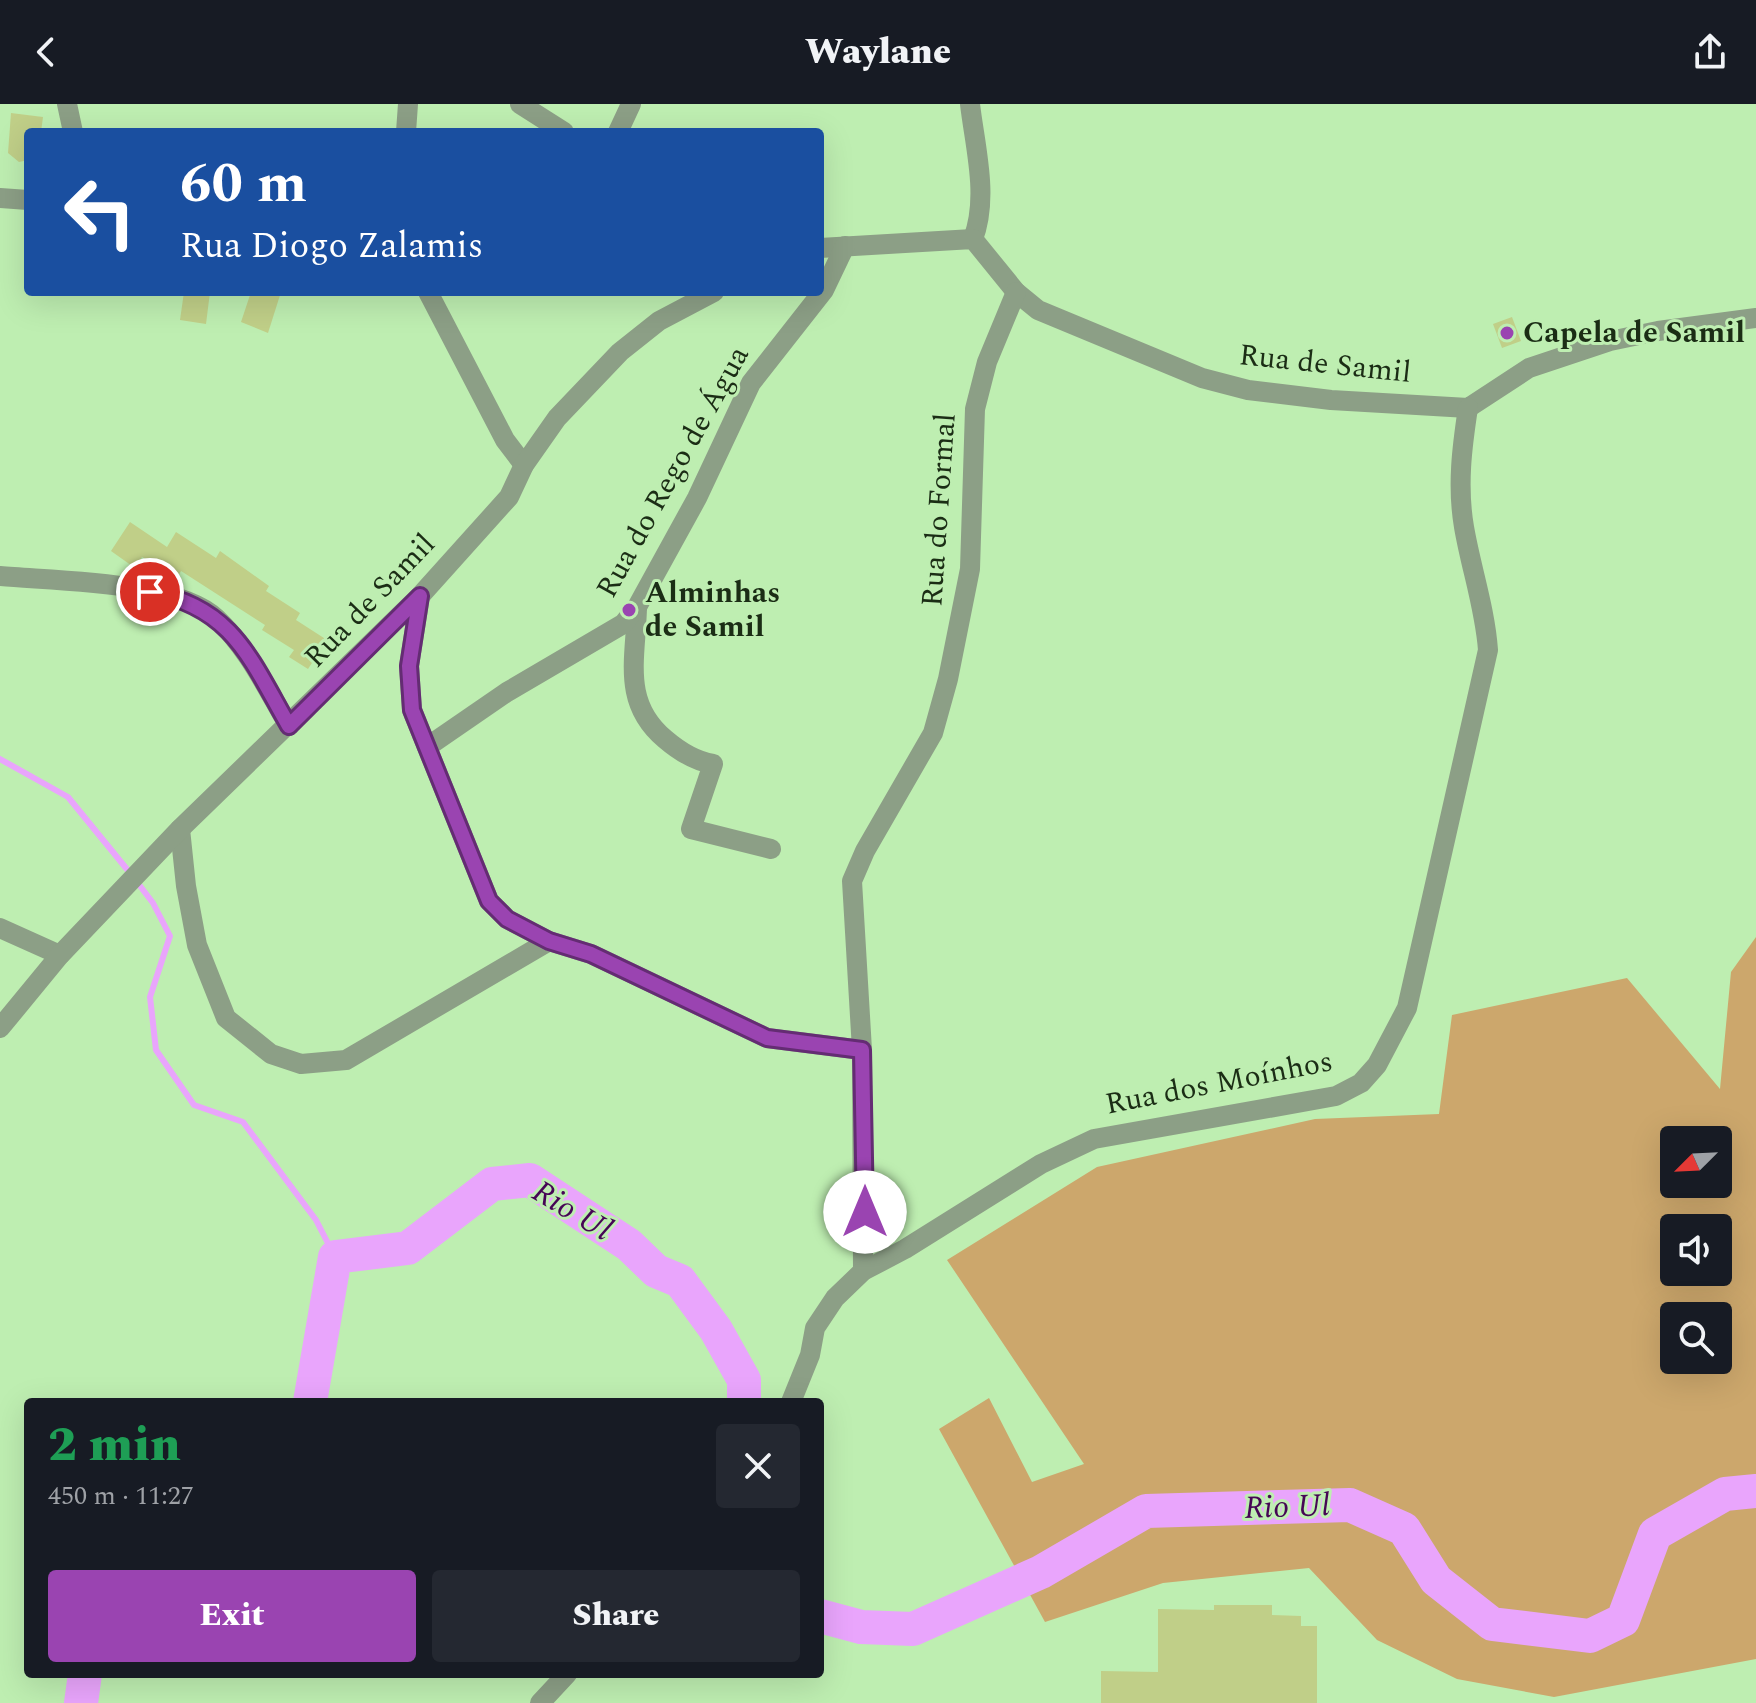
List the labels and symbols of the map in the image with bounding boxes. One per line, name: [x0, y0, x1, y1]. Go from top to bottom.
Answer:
place label: Capela de Samil: [1523, 310, 1745, 356]
marker: Capela de Samil: [1498, 324, 1516, 342]
street label: Rua de Samil: [1237, 332, 1413, 396]
street label: Rua do Rego de Água: [585, 337, 762, 606]
street label: Rua do Formal: [909, 412, 969, 608]
street label: Rua de Samil: [293, 523, 447, 679]
pin: [116, 558, 184, 626]
place label: Alminhas de Samil: [645, 570, 780, 650]
marker: Alminhas de Samil: [620, 601, 638, 619]
street label: Rua dos Moínhos: [1101, 1038, 1337, 1128]
north arrow: [1660, 1126, 1732, 1198]
water label: Rio Ul: [523, 1168, 621, 1254]
position arrow: [823, 1170, 907, 1254]
water label: Rio Ul: [1243, 1481, 1331, 1533]

